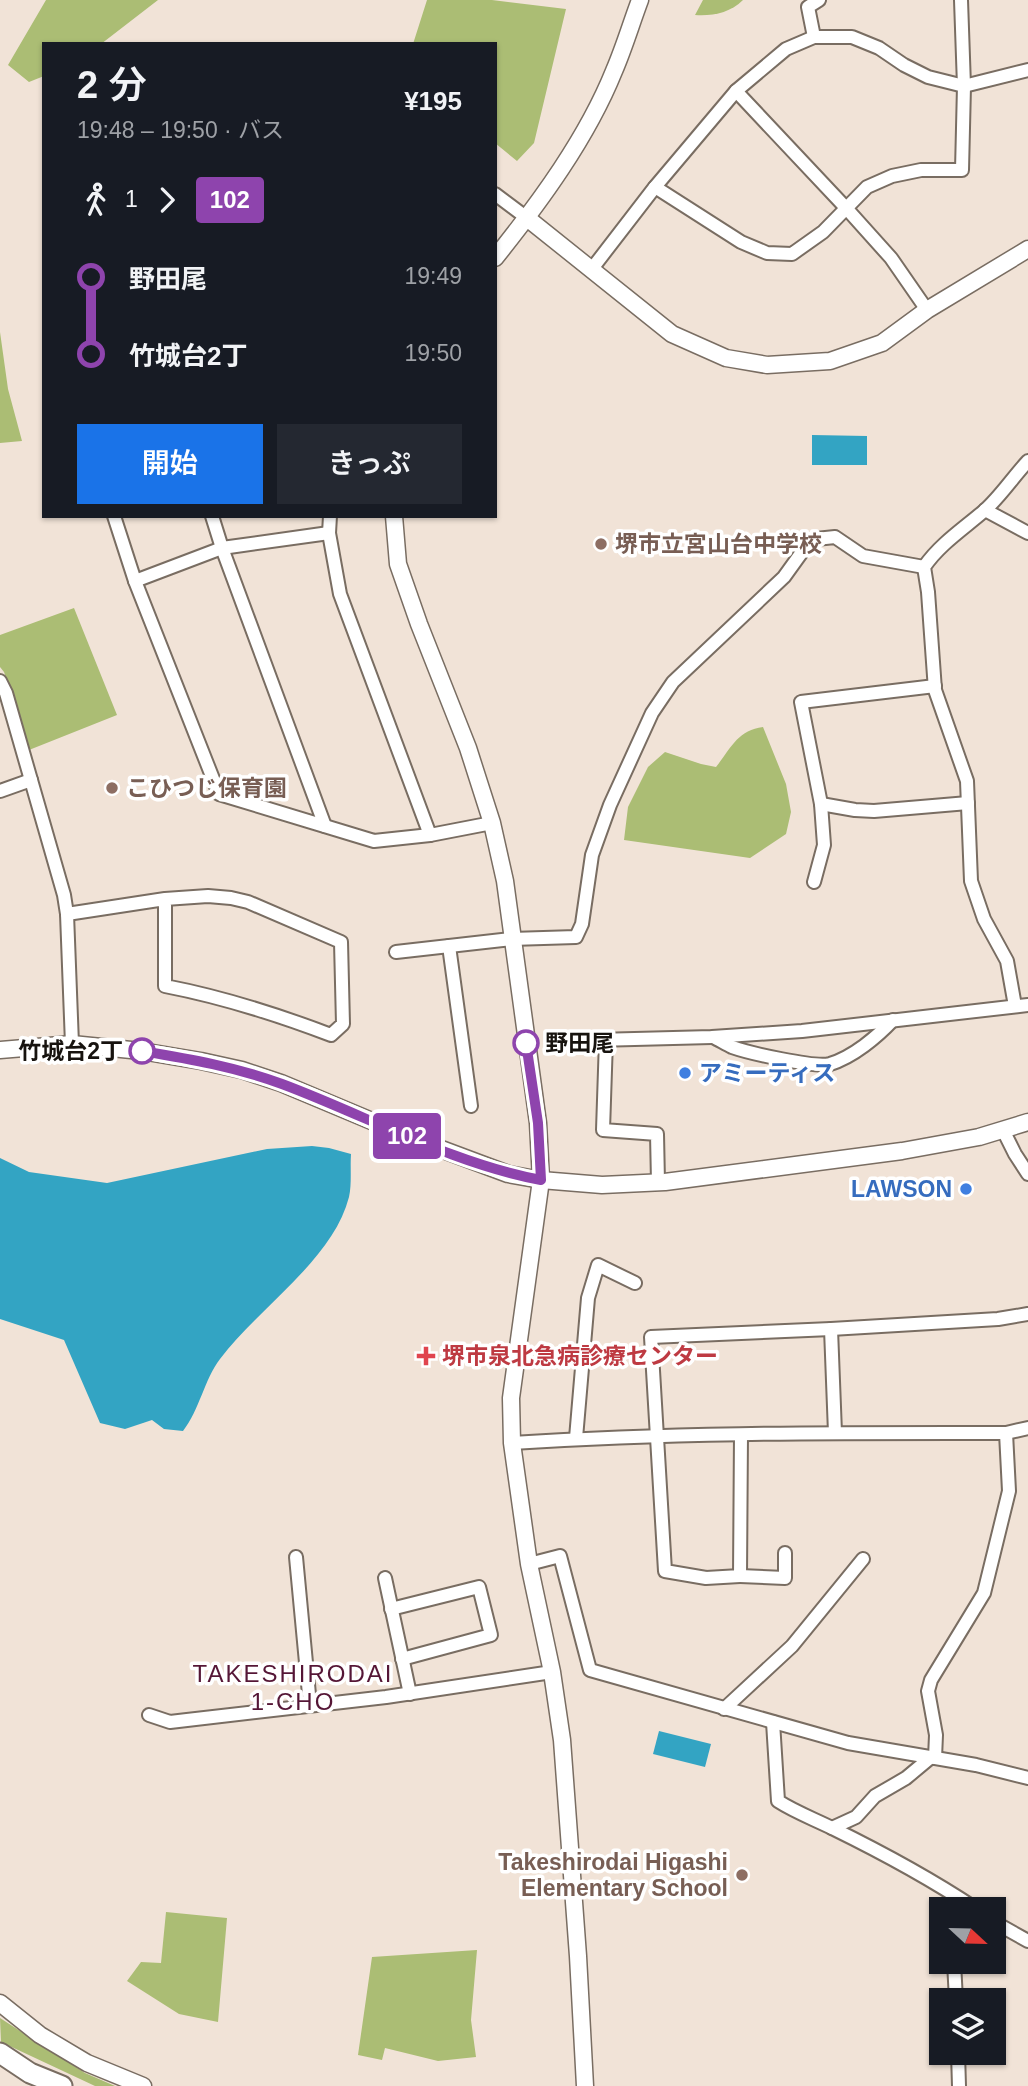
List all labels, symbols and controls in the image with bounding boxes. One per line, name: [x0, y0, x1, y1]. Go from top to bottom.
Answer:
text: 2 分: [77, 64, 147, 106]
text: ¥195: [404, 86, 462, 116]
text: 19:48 – 19:50 · バス: [77, 117, 284, 143]
icon: walk: [77, 181, 115, 219]
icon: forward: [148, 181, 186, 219]
text: 1: [125, 186, 138, 212]
text: 102: [210, 186, 250, 213]
text: 19:49: [404, 263, 462, 289]
text: 野田尾: [129, 264, 207, 294]
text: 19:50: [404, 340, 462, 366]
text: 竹城台2丁: [129, 341, 247, 371]
button: 開始: [77, 424, 263, 504]
button: きっぷ: [277, 424, 462, 504]
place label: 堺市立宮山台中学校: [615, 531, 822, 557]
marker: 堺市立宮山台中学校: [593, 536, 609, 552]
place label: こひつじ保育園: [126, 775, 287, 801]
marker: こひつじ保育園: [104, 780, 120, 796]
marker: 野田尾: [513, 1030, 539, 1056]
place label: 野田尾: [545, 1030, 614, 1056]
place label: 竹城台2丁: [18, 1038, 123, 1064]
marker: 竹城台2丁: [129, 1038, 155, 1064]
place label: アミーティス: [699, 1060, 835, 1086]
marker: アミーティス: [677, 1065, 693, 1081]
line badge: 102: [367, 1113, 447, 1159]
text: 102: [387, 1122, 427, 1149]
place label: LAWSON: [851, 1176, 952, 1202]
marker: LAWSON: [958, 1181, 974, 1197]
place label: 堺市泉北急病診療センター: [442, 1343, 718, 1369]
marker: 堺市泉北急病診療センター: [416, 1346, 436, 1366]
district label: TAKESHIRODAI 1-CHO: [193, 1660, 393, 1715]
place label: Takeshirodai Higashi Elementary School: [498, 1849, 728, 1901]
marker: Takeshirodai Higashi Elementary School: [734, 1867, 750, 1883]
north arrow: [929, 1897, 1006, 1974]
map controls: [929, 1897, 1006, 2065]
button: layers: [929, 1988, 1006, 2065]

